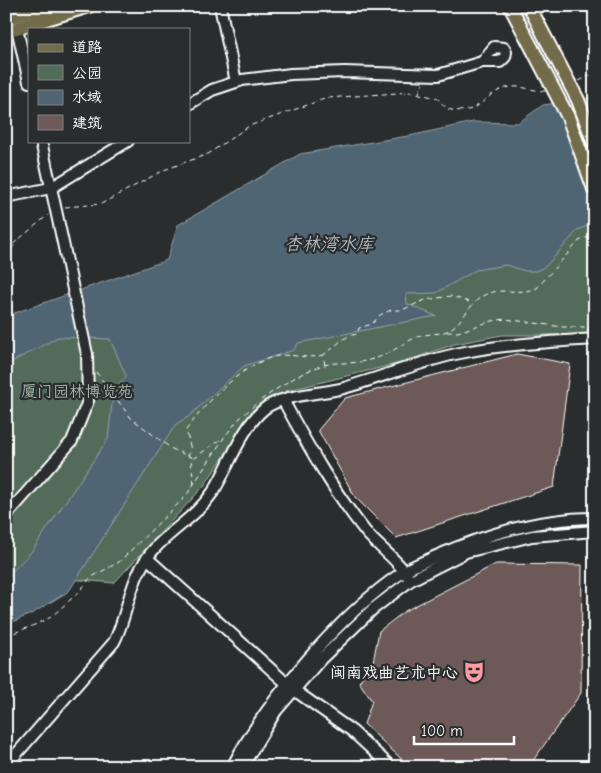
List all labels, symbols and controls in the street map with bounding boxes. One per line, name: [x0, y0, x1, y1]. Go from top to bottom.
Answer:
legend: [28, 28, 190, 142]
text: 道路: [72, 38, 102, 56]
text: 公园: [72, 64, 102, 82]
text: 水域: [72, 88, 102, 106]
text: 建筑: [72, 114, 102, 132]
water label: 杏林湾水库: [284, 234, 376, 255]
park label: 厦门园林博览苑: [21, 383, 133, 401]
theatre icon: 闽南戏曲艺术中心: [461, 659, 487, 685]
place label: 闽南戏曲艺术中心: [330, 664, 458, 682]
scale bar: [414, 713, 514, 745]
text: 100 m: [421, 722, 463, 740]

